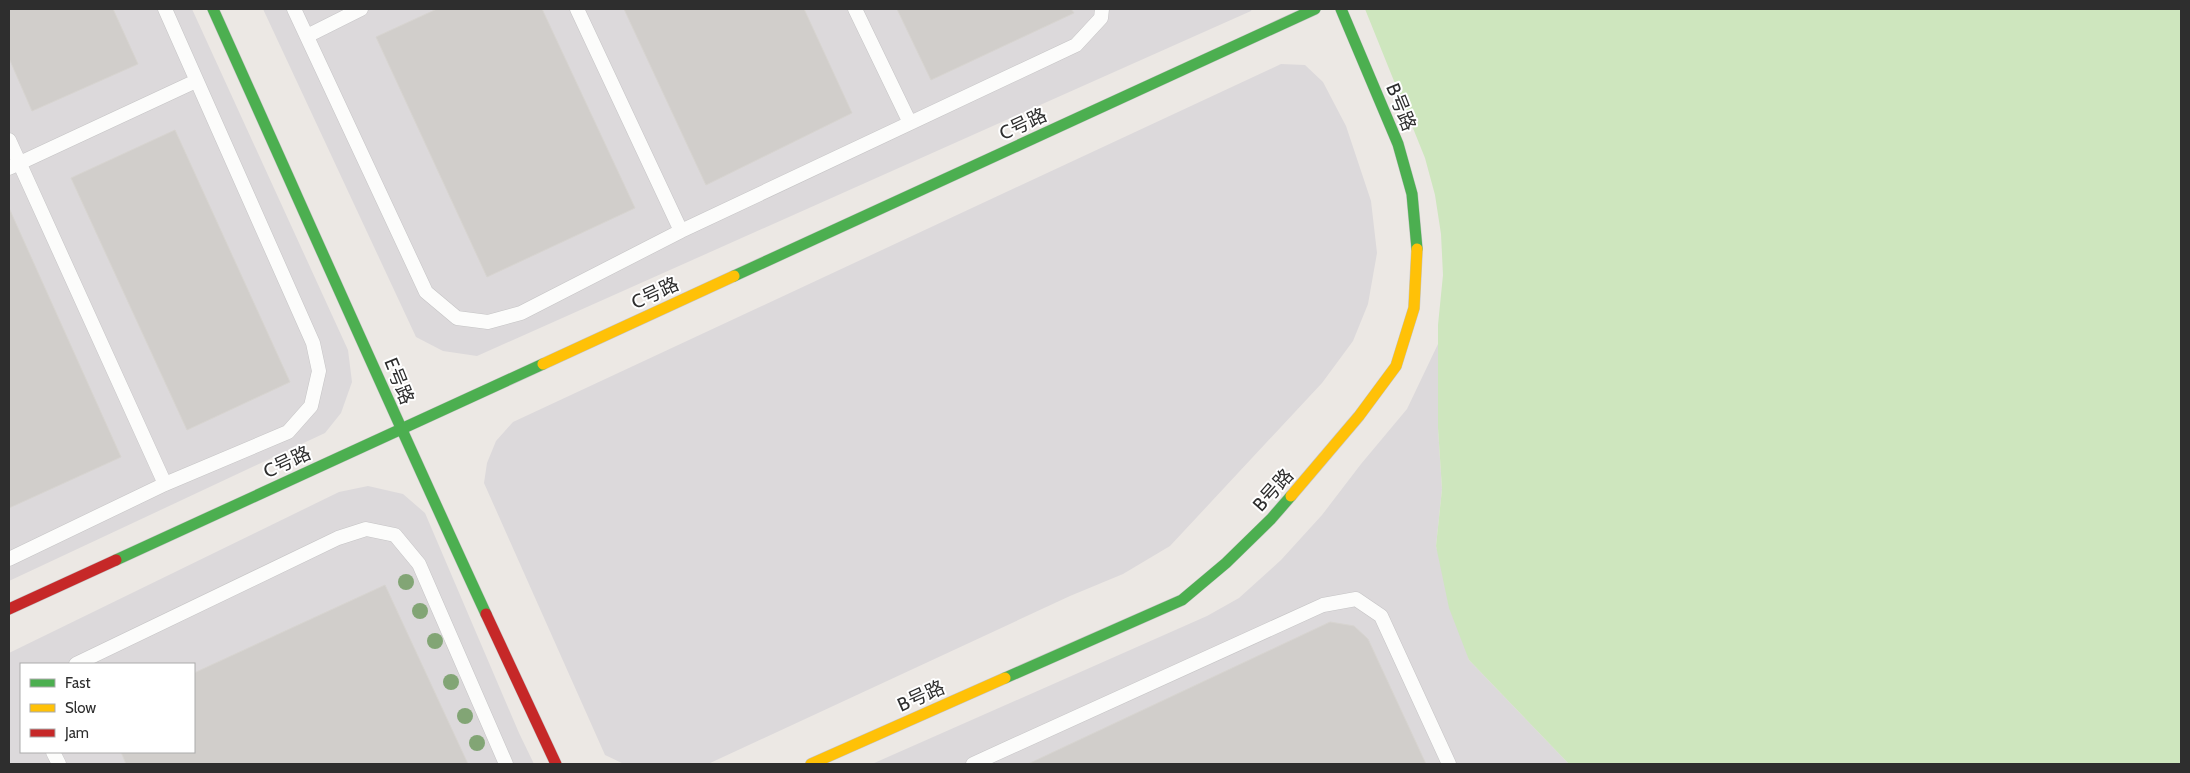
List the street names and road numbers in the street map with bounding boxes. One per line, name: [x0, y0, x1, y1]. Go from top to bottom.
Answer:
street label: B号路: [1381, 80, 1421, 134]
street label: C号路: [996, 103, 1050, 145]
street label: C号路: [628, 272, 682, 314]
street label: E号路: [379, 354, 419, 408]
street label: C号路: [260, 441, 314, 483]
street label: B号路: [1248, 464, 1298, 516]
street label: B号路: [894, 675, 948, 717]

